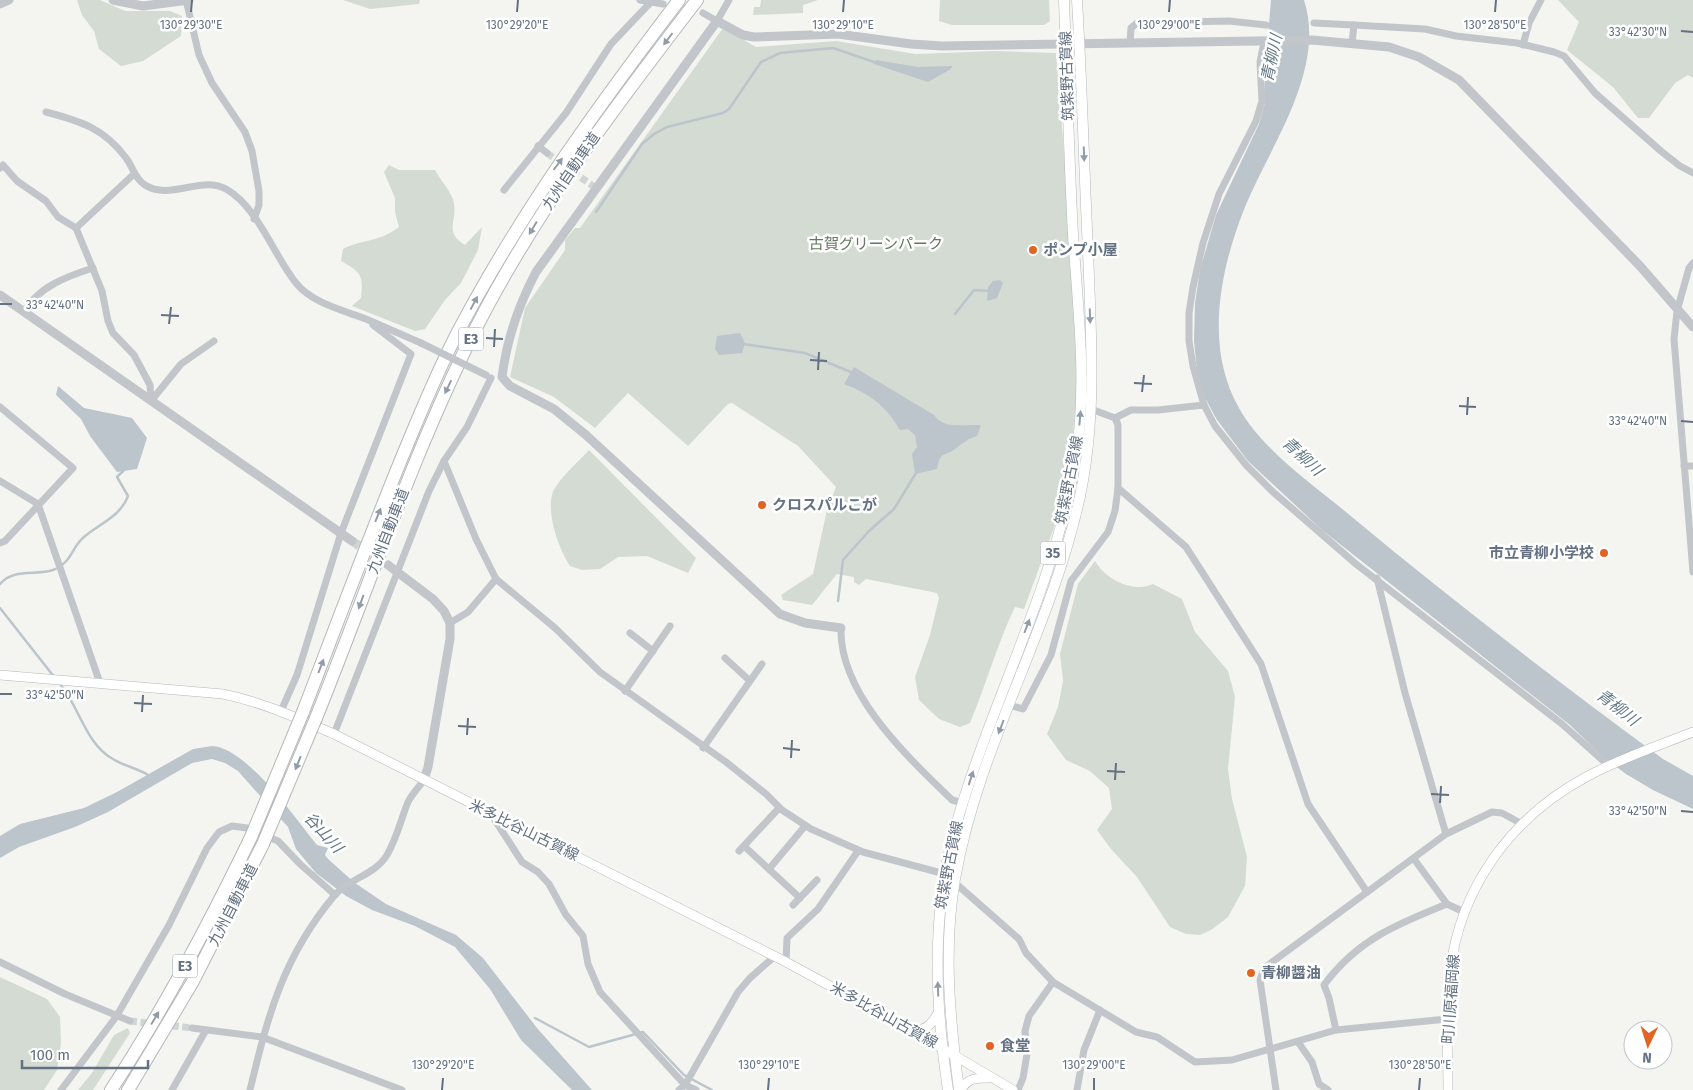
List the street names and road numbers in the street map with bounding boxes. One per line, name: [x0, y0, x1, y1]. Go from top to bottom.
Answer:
street label: 筑紫野古賀線: [1056, 31, 1078, 121]
street label: 九州自動車道: [538, 129, 604, 213]
road number: E3: [458, 328, 484, 350]
street label: 筑紫野古賀線: [1052, 434, 1086, 526]
street label: 九州自動車道: [363, 486, 413, 576]
road number: 35: [1040, 542, 1066, 564]
street label: 米多比谷山古賀線: [466, 796, 582, 864]
street label: 筑紫野古賀線: [932, 819, 966, 911]
street label: 九州自動車道: [205, 861, 261, 949]
street label: 町川原福岡線: [1439, 953, 1463, 1045]
road number: E3: [172, 954, 198, 978]
street label: 米多比谷山古賀線: [827, 978, 941, 1052]

